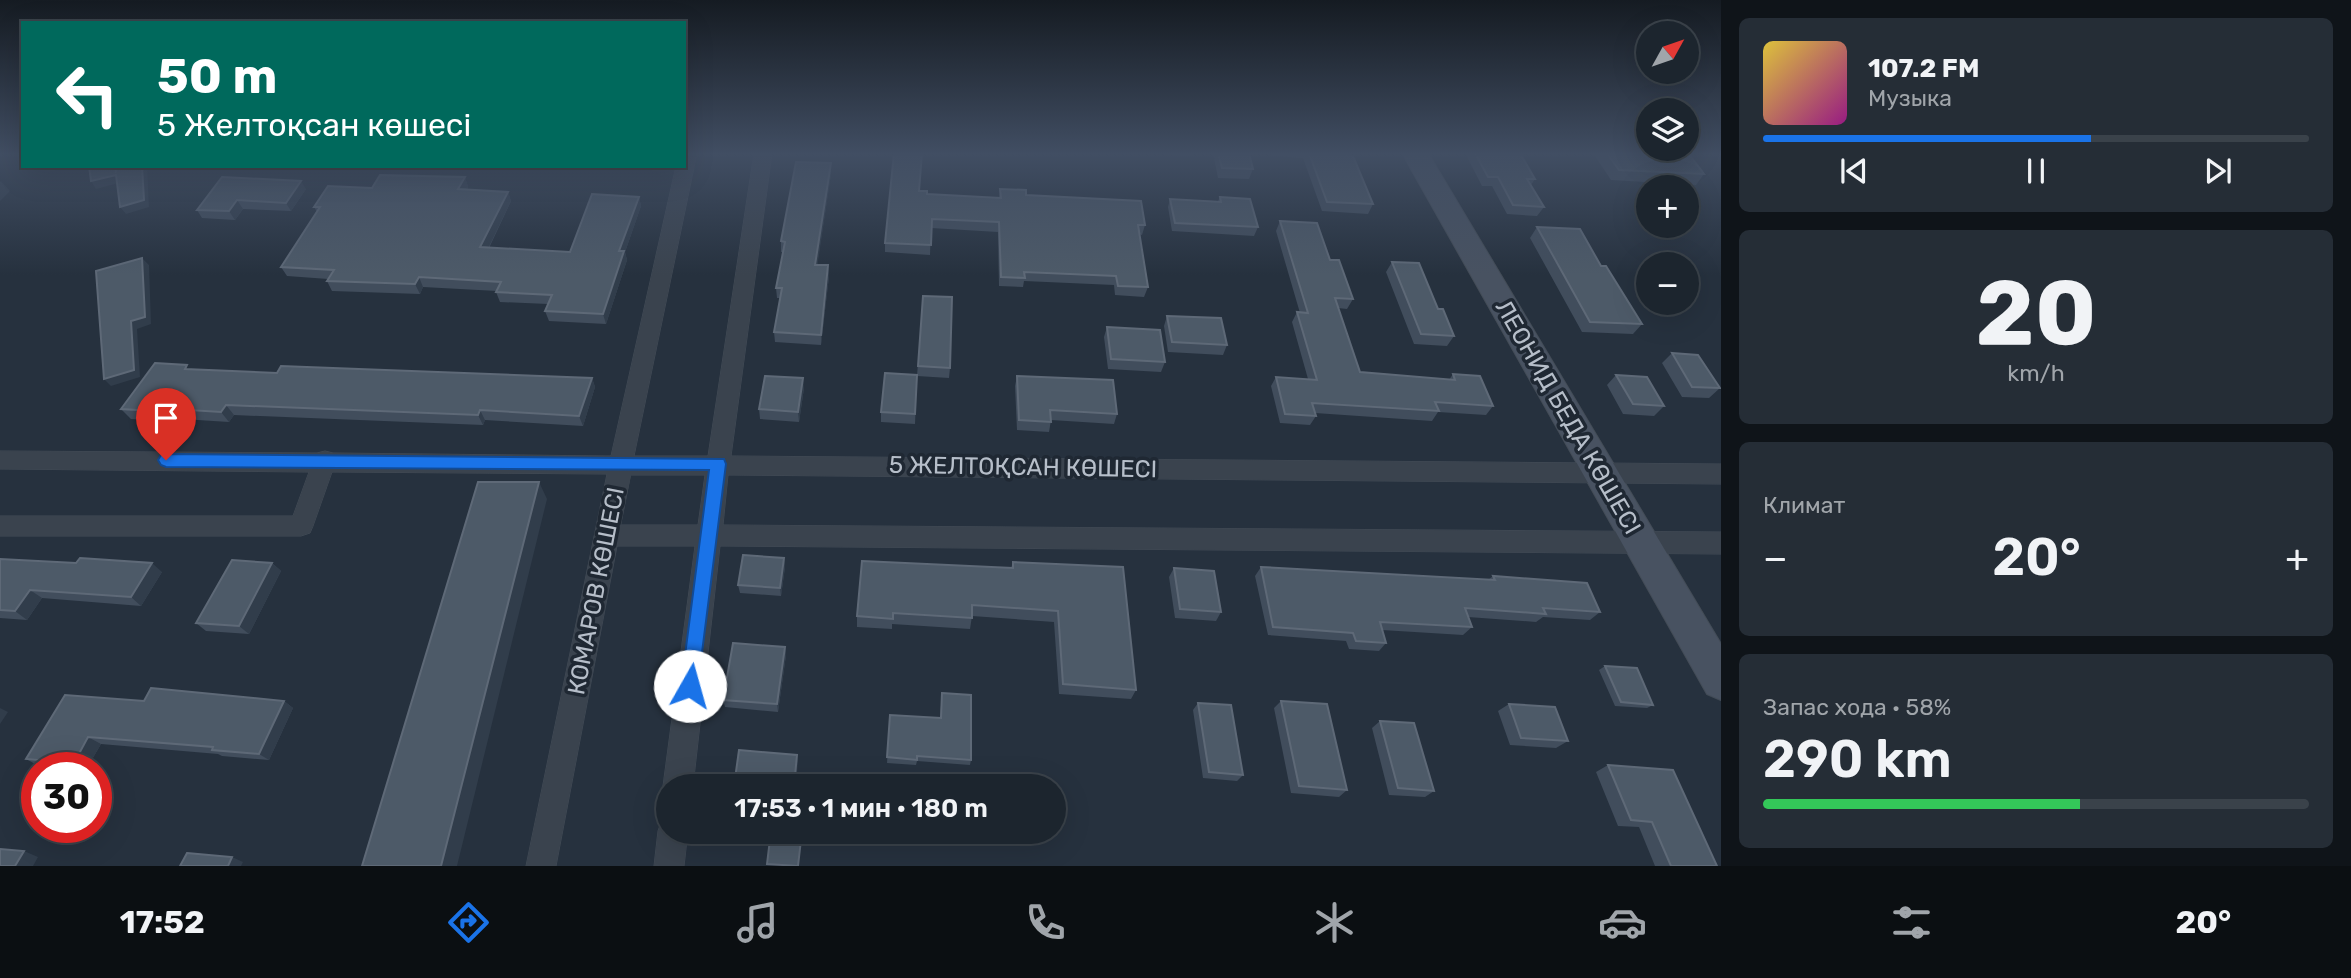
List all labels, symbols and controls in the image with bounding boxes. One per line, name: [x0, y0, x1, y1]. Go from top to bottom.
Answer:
north arrow: [1636, 21, 1699, 84]
map controls: [1636, 21, 1699, 315]
text: 50 m: [157, 47, 277, 105]
icon: left: [42, 49, 133, 140]
text: 107.2 FM: [1868, 53, 1979, 84]
text: Музыка: [1868, 84, 1952, 112]
button: layers: [1636, 98, 1699, 161]
text: 5 Желтоқсан көшесі: [157, 106, 471, 144]
icon: previous: [1835, 152, 1873, 190]
icon: pause: [2017, 152, 2055, 190]
icon: next: [2199, 152, 2237, 190]
button: +: [1636, 175, 1699, 238]
button: −: [1636, 252, 1699, 315]
text: 20: [1975, 259, 2097, 367]
street label: ЛЕОНИД БЕДА КӨШЕСІ: [1489, 295, 1647, 539]
text: km/h: [2007, 359, 2065, 387]
pin: [136, 388, 196, 460]
icon: arrive: [147, 399, 185, 437]
street label: 5 ЖЕЛТОҚСАН КӨШЕСІ: [889, 451, 1157, 483]
street label: КОМАРОВ КӨШЕСІ: [562, 485, 630, 697]
text: Климат: [1763, 491, 1845, 519]
text: 20°: [1992, 526, 2081, 588]
text: −: [1763, 535, 1788, 581]
text: +: [2285, 535, 2309, 581]
position arrow: [653, 649, 727, 723]
text: Запас хода · 58%: [1763, 693, 1951, 721]
text: 290 km: [1763, 728, 1952, 790]
speed limit sign: 30: [21, 752, 112, 843]
text: 17:53 · 1 мин · 180 m: [734, 793, 988, 824]
icon: directions: [444, 898, 493, 947]
icon: music: [733, 898, 782, 947]
icon: phone: [1021, 898, 1070, 947]
icon: climate: [1310, 898, 1359, 947]
icon: car: [1598, 898, 1647, 947]
icon: filters: [1887, 898, 1936, 947]
text: 17:52: [120, 903, 205, 941]
text: 20°: [2175, 903, 2231, 941]

